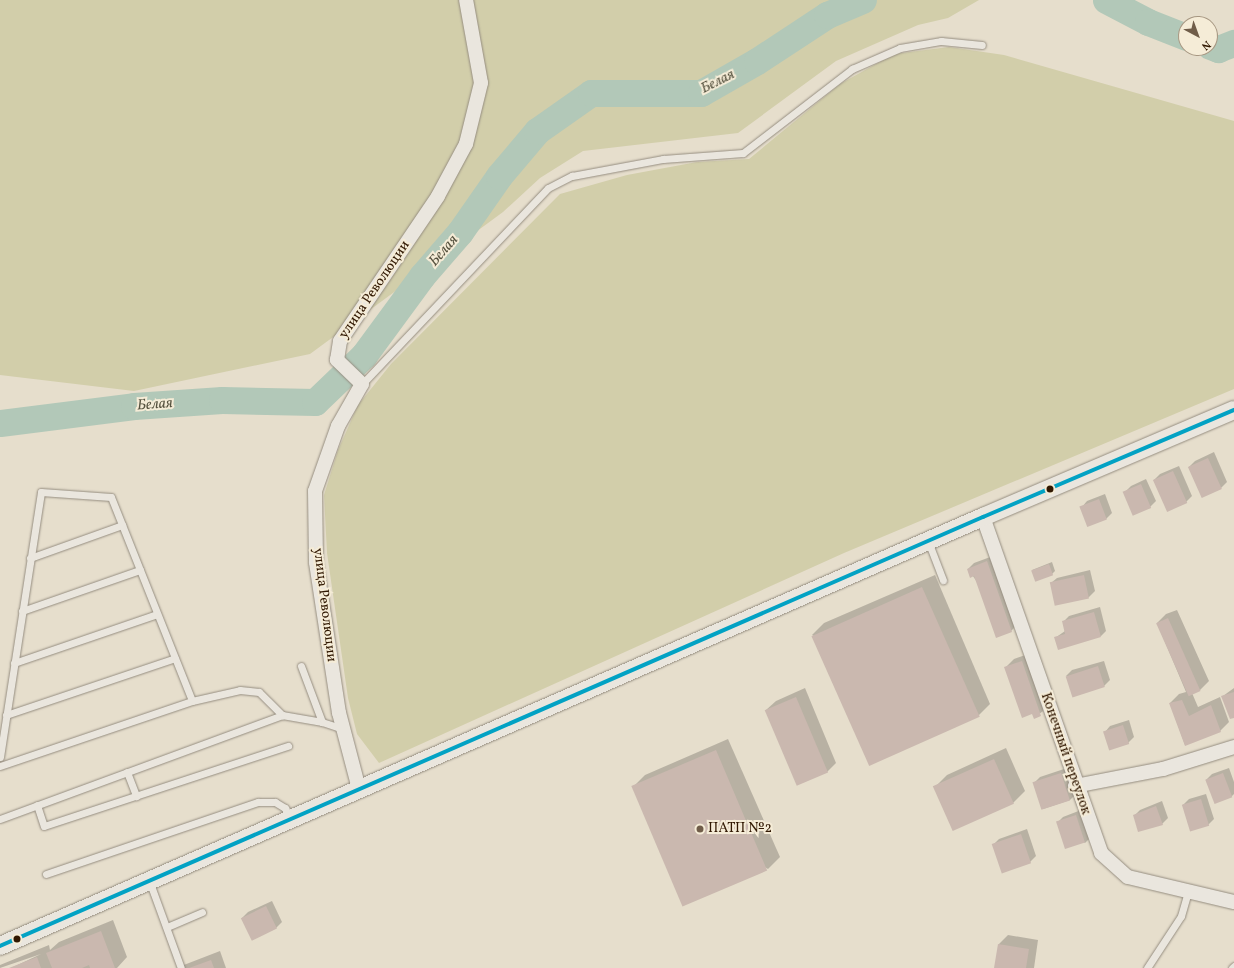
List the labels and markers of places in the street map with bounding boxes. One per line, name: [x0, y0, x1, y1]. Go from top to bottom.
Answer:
unlabelled marker: [1045, 484, 1055, 494]
place label: ПАТП №2: [708, 821, 772, 837]
marker: ПАТП №2: [695, 824, 705, 834]
unlabelled marker: [12, 934, 22, 944]

